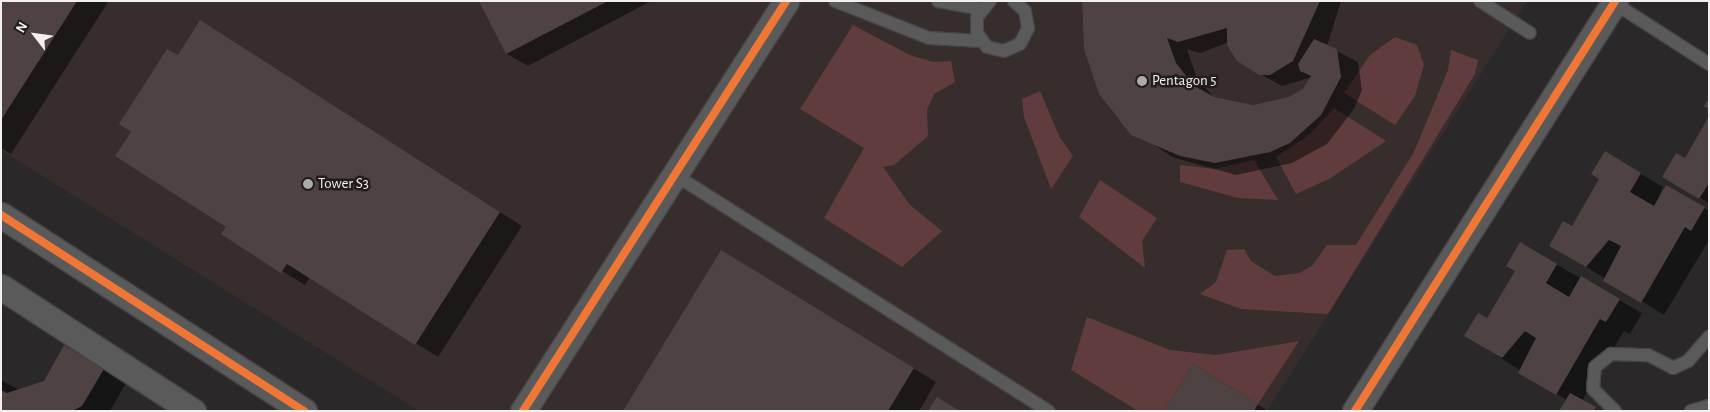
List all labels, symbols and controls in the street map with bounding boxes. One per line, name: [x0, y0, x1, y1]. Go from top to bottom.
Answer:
north arrow: [10, 10, 60, 60]
text: N: [14, 20, 31, 35]
place label: Pentagon 5: [1152, 72, 1217, 90]
marker: Pentagon 5: [1136, 75, 1148, 87]
place label: Tower S3: [318, 175, 369, 193]
marker: Tower S3: [302, 178, 314, 190]

